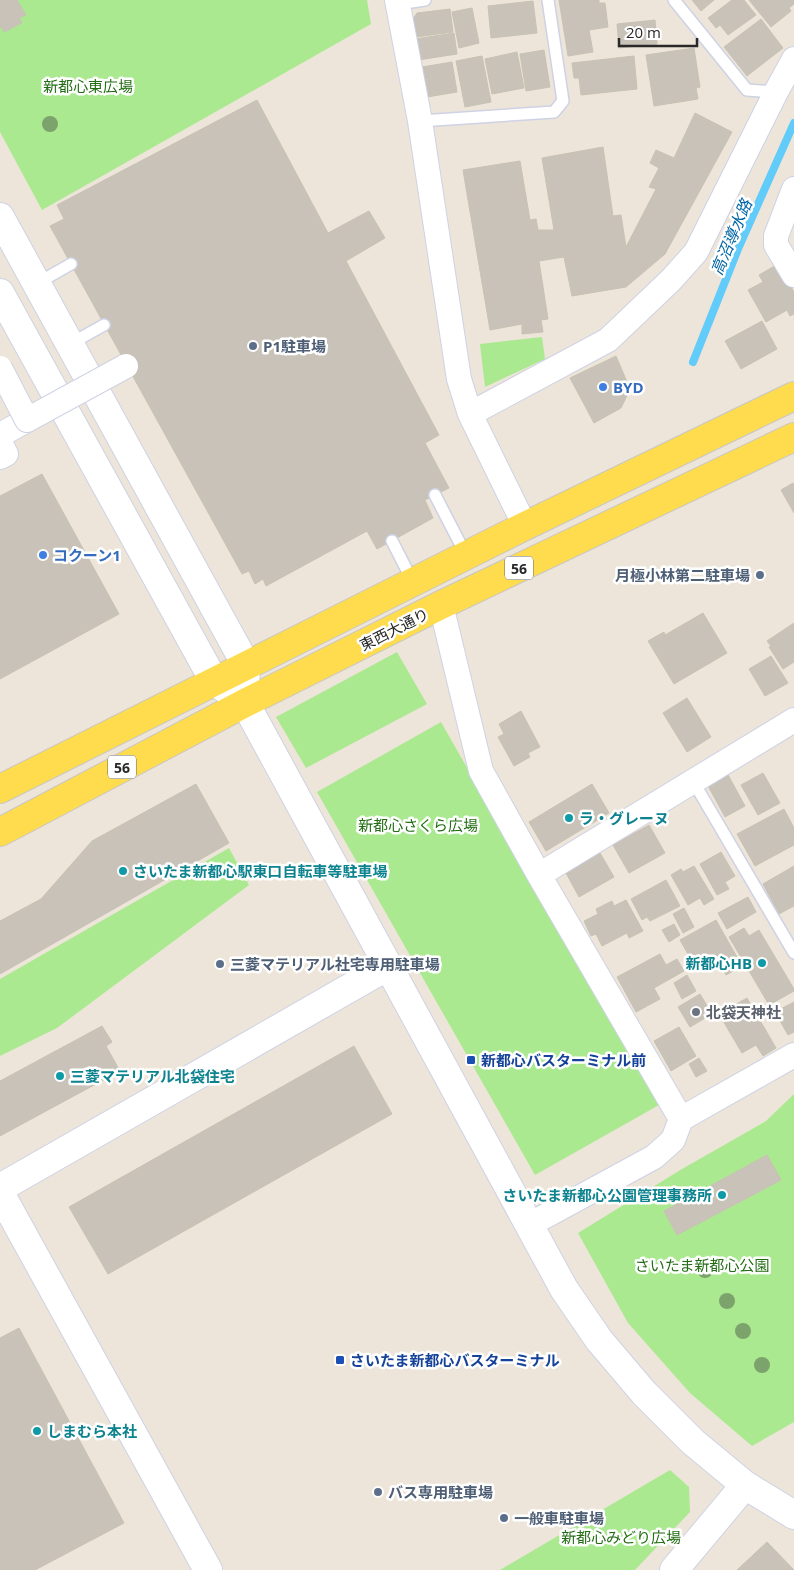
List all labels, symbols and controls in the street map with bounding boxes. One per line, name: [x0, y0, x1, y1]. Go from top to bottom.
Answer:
scale bar: [619, 15, 696, 47]
text: 20 m: [626, 22, 661, 42]
park label: 新都心東広場: [43, 76, 133, 96]
water label: 高沼導水路: [705, 194, 758, 278]
place label: P1駐車場: [263, 336, 326, 356]
marker: P1駐車場: [247, 340, 259, 352]
place label: BYD: [613, 377, 644, 397]
marker: BYD: [597, 381, 609, 393]
place label: コクーン1: [53, 545, 121, 565]
marker: コクーン1: [37, 549, 49, 561]
road number: 56: [505, 556, 533, 580]
place label: 月極小林第二駐車場: [615, 565, 750, 585]
marker: 月極小林第二駐車場: [754, 569, 766, 581]
street label: 東西大通り: [356, 603, 432, 655]
road number: 56: [108, 756, 136, 779]
place label: ラ・グレーヌ: [579, 808, 669, 828]
marker: ラ・グレーヌ: [563, 812, 575, 824]
park label: 新都心さくら広場: [358, 815, 478, 835]
place label: さいたま新都心駅東口自転車等駐車場: [133, 861, 388, 881]
marker: さいたま新都心駅東口自転車等駐車場: [117, 865, 129, 877]
place label: 新都心HB: [685, 953, 752, 973]
place label: 三菱マテリアル社宅専用駐車場: [230, 954, 440, 974]
marker: 新都心HB: [756, 957, 768, 969]
marker: 三菱マテリアル社宅専用駐車場: [214, 958, 226, 970]
place label: 北袋天神社: [706, 1002, 781, 1022]
marker: 北袋天神社: [690, 1006, 702, 1018]
place label: 新都心バスターミナル前: [481, 1050, 646, 1070]
marker: 新都心バスターミナル前: [465, 1054, 477, 1066]
place label: 三菱マテリアル北袋住宅: [70, 1066, 235, 1086]
marker: 三菱マテリアル北袋住宅: [54, 1070, 66, 1082]
place label: さいたま新都心公園管理事務所: [502, 1185, 712, 1205]
marker: さいたま新都心公園管理事務所: [716, 1189, 728, 1201]
park label: さいたま新都心公園: [635, 1255, 769, 1275]
place label: さいたま新都心バスターミナル: [350, 1350, 560, 1370]
marker: さいたま新都心バスターミナル: [334, 1354, 346, 1366]
place label: しまむら本社: [47, 1421, 137, 1441]
marker: しまむら本社: [31, 1425, 43, 1437]
place label: バス専用駐車場: [388, 1482, 493, 1502]
marker: バス専用駐車場: [372, 1486, 384, 1498]
place label: 一般車駐車場: [514, 1508, 604, 1528]
marker: 一般車駐車場: [498, 1512, 510, 1524]
park label: 新都心みどり広場: [561, 1527, 681, 1547]

